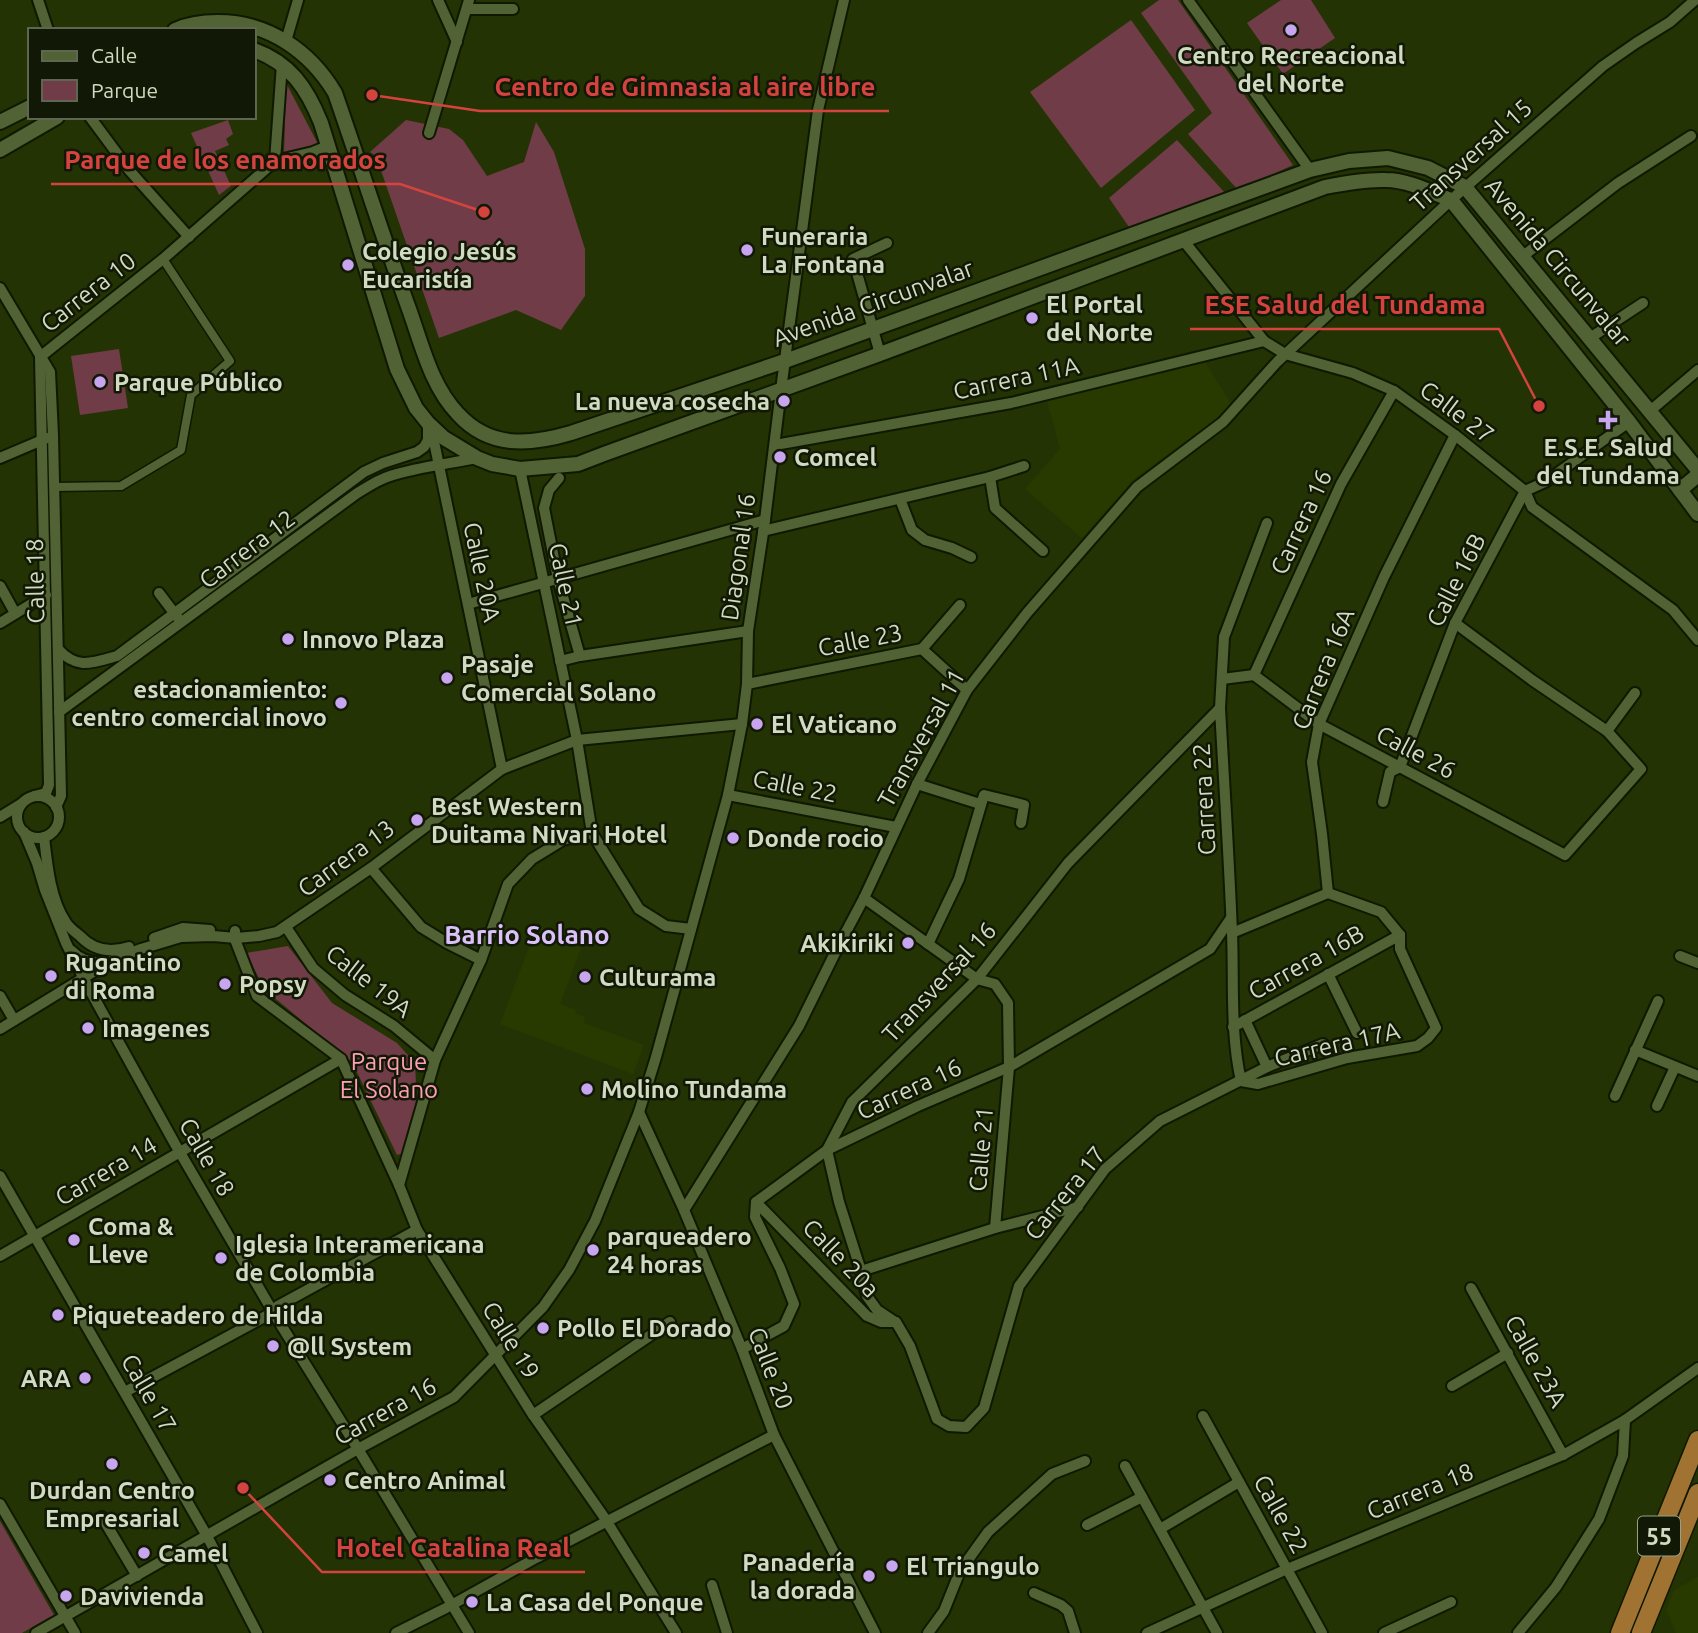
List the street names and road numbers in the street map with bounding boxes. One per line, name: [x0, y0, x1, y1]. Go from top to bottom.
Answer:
street label: Transversal 15: [1405, 94, 1537, 216]
street label: Avenida Circunvalar: [1480, 172, 1636, 352]
street label: Carrera 10: [35, 247, 141, 337]
street label: Avenida Circunvalar: [769, 254, 977, 352]
street label: Carrera 11A: [951, 351, 1082, 405]
street label: Calle 27: [1415, 376, 1499, 448]
street label: Carrera 16: [1265, 465, 1337, 579]
street label: Diagonal 16: [716, 492, 760, 622]
street label: Carrera 12: [194, 504, 300, 594]
street label: Calle 20A: [458, 520, 506, 625]
street label: Calle 16B: [1421, 529, 1491, 631]
street label: Calle 18: [21, 538, 49, 624]
street label: Calle 21: [544, 540, 588, 630]
street label: Carrera 16A: [1286, 604, 1360, 733]
street label: Calle 23: [815, 619, 905, 661]
street label: Transversal 11: [872, 664, 970, 812]
street label: Calle 26: [1372, 720, 1460, 784]
street label: Carrera 22: [1188, 742, 1220, 856]
street label: Calle 22: [750, 765, 840, 807]
street label: Carrera 13: [293, 814, 399, 902]
street label: Transversal 16: [877, 917, 1001, 1047]
street label: Carrera 16B: [1244, 919, 1368, 1005]
street label: Calle 19A: [321, 939, 417, 1023]
street label: Carrera 17A: [1272, 1016, 1403, 1072]
street label: Carrera 16: [852, 1053, 966, 1125]
street label: Calle 21: [964, 1105, 998, 1193]
street label: Calle 18: [174, 1113, 240, 1201]
street label: Carrera 14: [51, 1131, 161, 1211]
street label: Carrera 17: [1019, 1141, 1111, 1245]
street label: Calle 20a: [797, 1213, 885, 1303]
street label: Calle 19: [477, 1297, 545, 1383]
street label: Calle 23A: [1500, 1310, 1572, 1412]
street label: Calle 20: [743, 1323, 799, 1413]
street label: Calle 17: [116, 1349, 182, 1437]
street label: Carrera 16: [329, 1372, 441, 1450]
street label: Carrera 18: [1363, 1457, 1477, 1525]
street label: Calle 22: [1248, 1470, 1314, 1558]
road number: 55: [1638, 1516, 1680, 1555]

